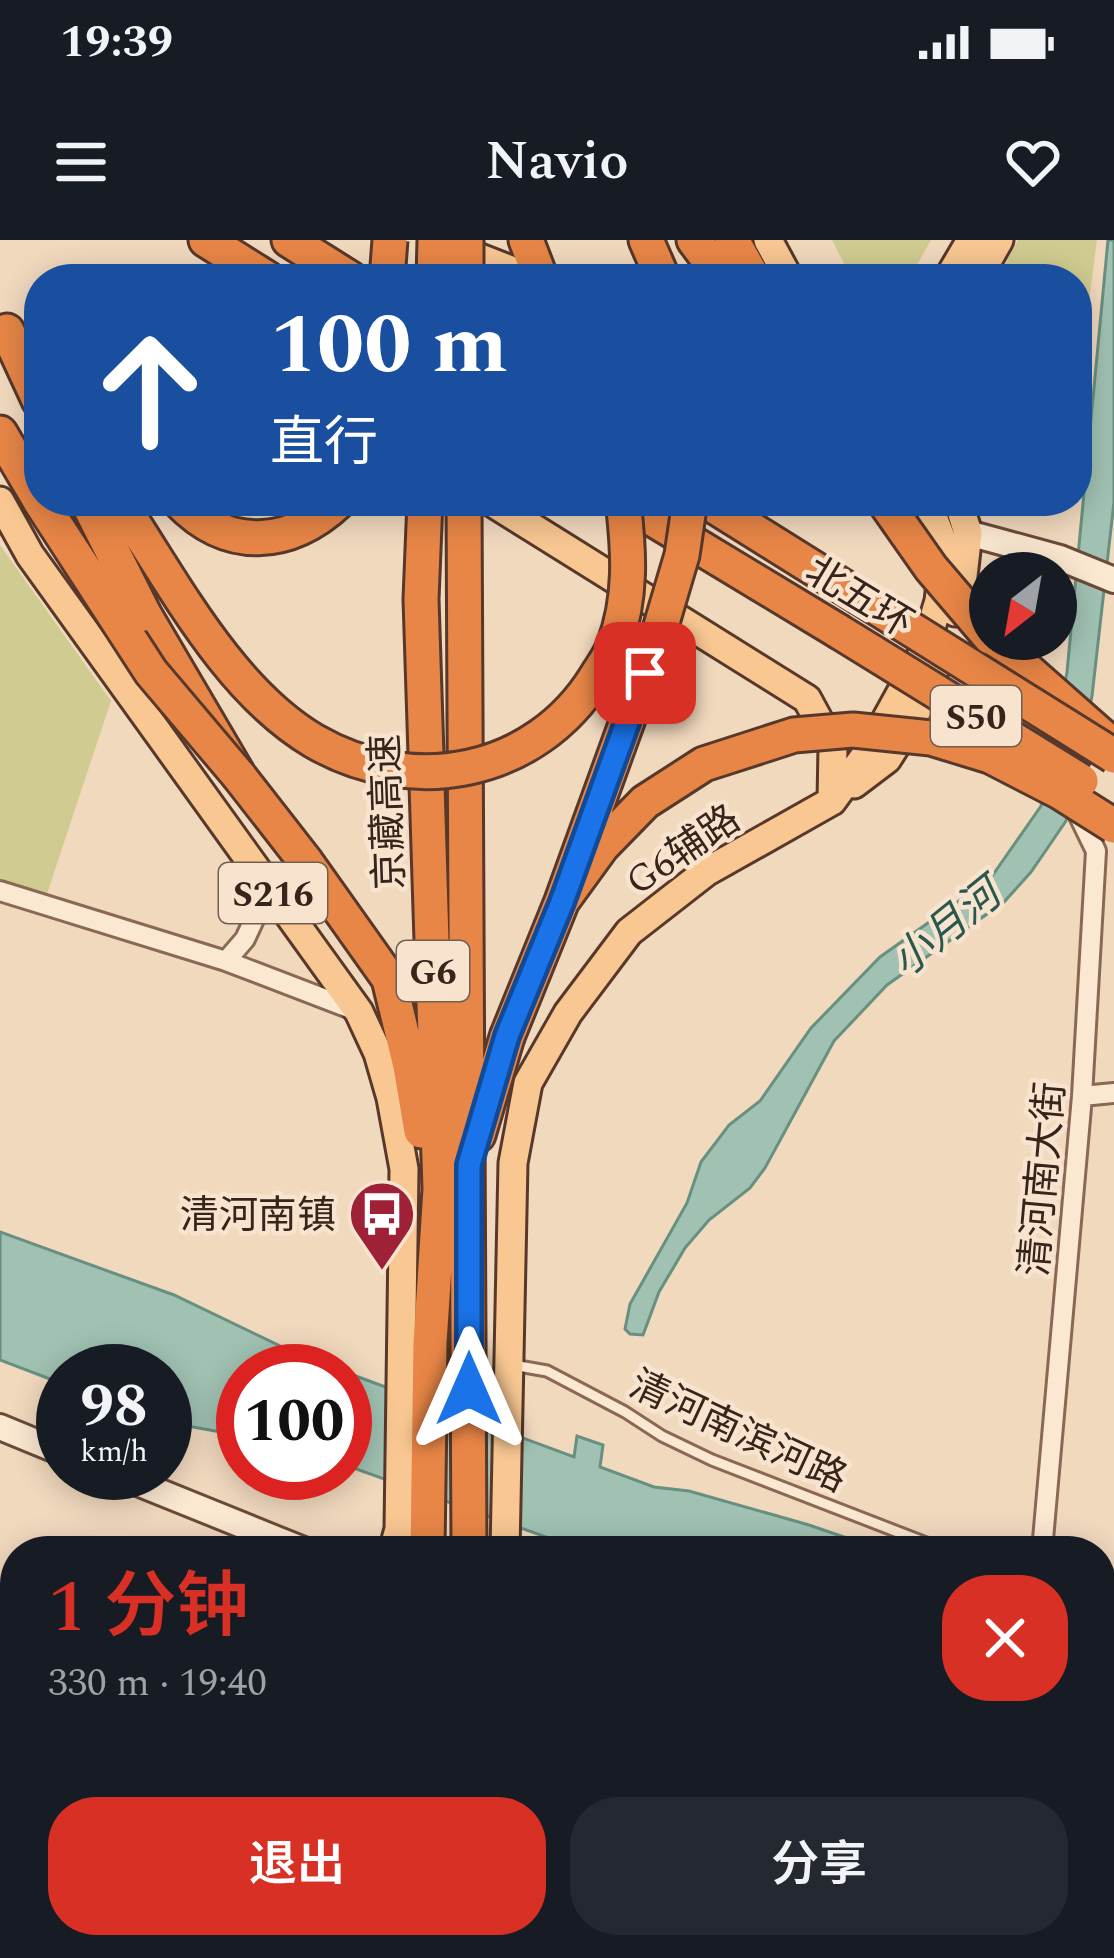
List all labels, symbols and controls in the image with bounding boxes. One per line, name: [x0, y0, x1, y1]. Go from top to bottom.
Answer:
text: 19:39: [60, 8, 173, 77]
text: Navio: [485, 121, 629, 203]
icon: menu: [48, 129, 114, 195]
icon: heart: [1000, 129, 1066, 195]
text: 100 m: [270, 282, 508, 410]
icon: ahead: [72, 312, 228, 468]
text: 直行: [270, 403, 378, 485]
street label: 北五环: [793, 543, 924, 654]
north arrow: [969, 552, 1077, 660]
map controls: [969, 552, 1077, 660]
pin: [594, 622, 696, 724]
icon: arrive: [612, 640, 678, 706]
road number: S50: [931, 686, 1021, 746]
street label: 京藏高速: [356, 733, 421, 891]
street label: G6辅路: [614, 791, 753, 911]
water label: 小月河: [878, 860, 1021, 993]
road number: S216: [219, 863, 327, 923]
road number: G6: [397, 941, 469, 1001]
street label: 清河南大街: [1006, 1080, 1081, 1279]
bus stop icon: 清河南镇: [347, 1179, 417, 1273]
place label: 清河南镇: [180, 1187, 336, 1246]
position arrow: [406, 1326, 532, 1452]
speed limit sign: 100: [216, 1344, 372, 1500]
street label: 清河南滨河路: [619, 1356, 856, 1508]
text: 98: [80, 1361, 148, 1453]
text: km/h: [80, 1429, 148, 1475]
text: 1 分钟: [48, 1554, 249, 1663]
button: close: [942, 1575, 1068, 1701]
text: 330 m · 19:40: [48, 1654, 267, 1713]
button: 退出: [48, 1797, 546, 1935]
button: 分享: [570, 1797, 1068, 1935]

